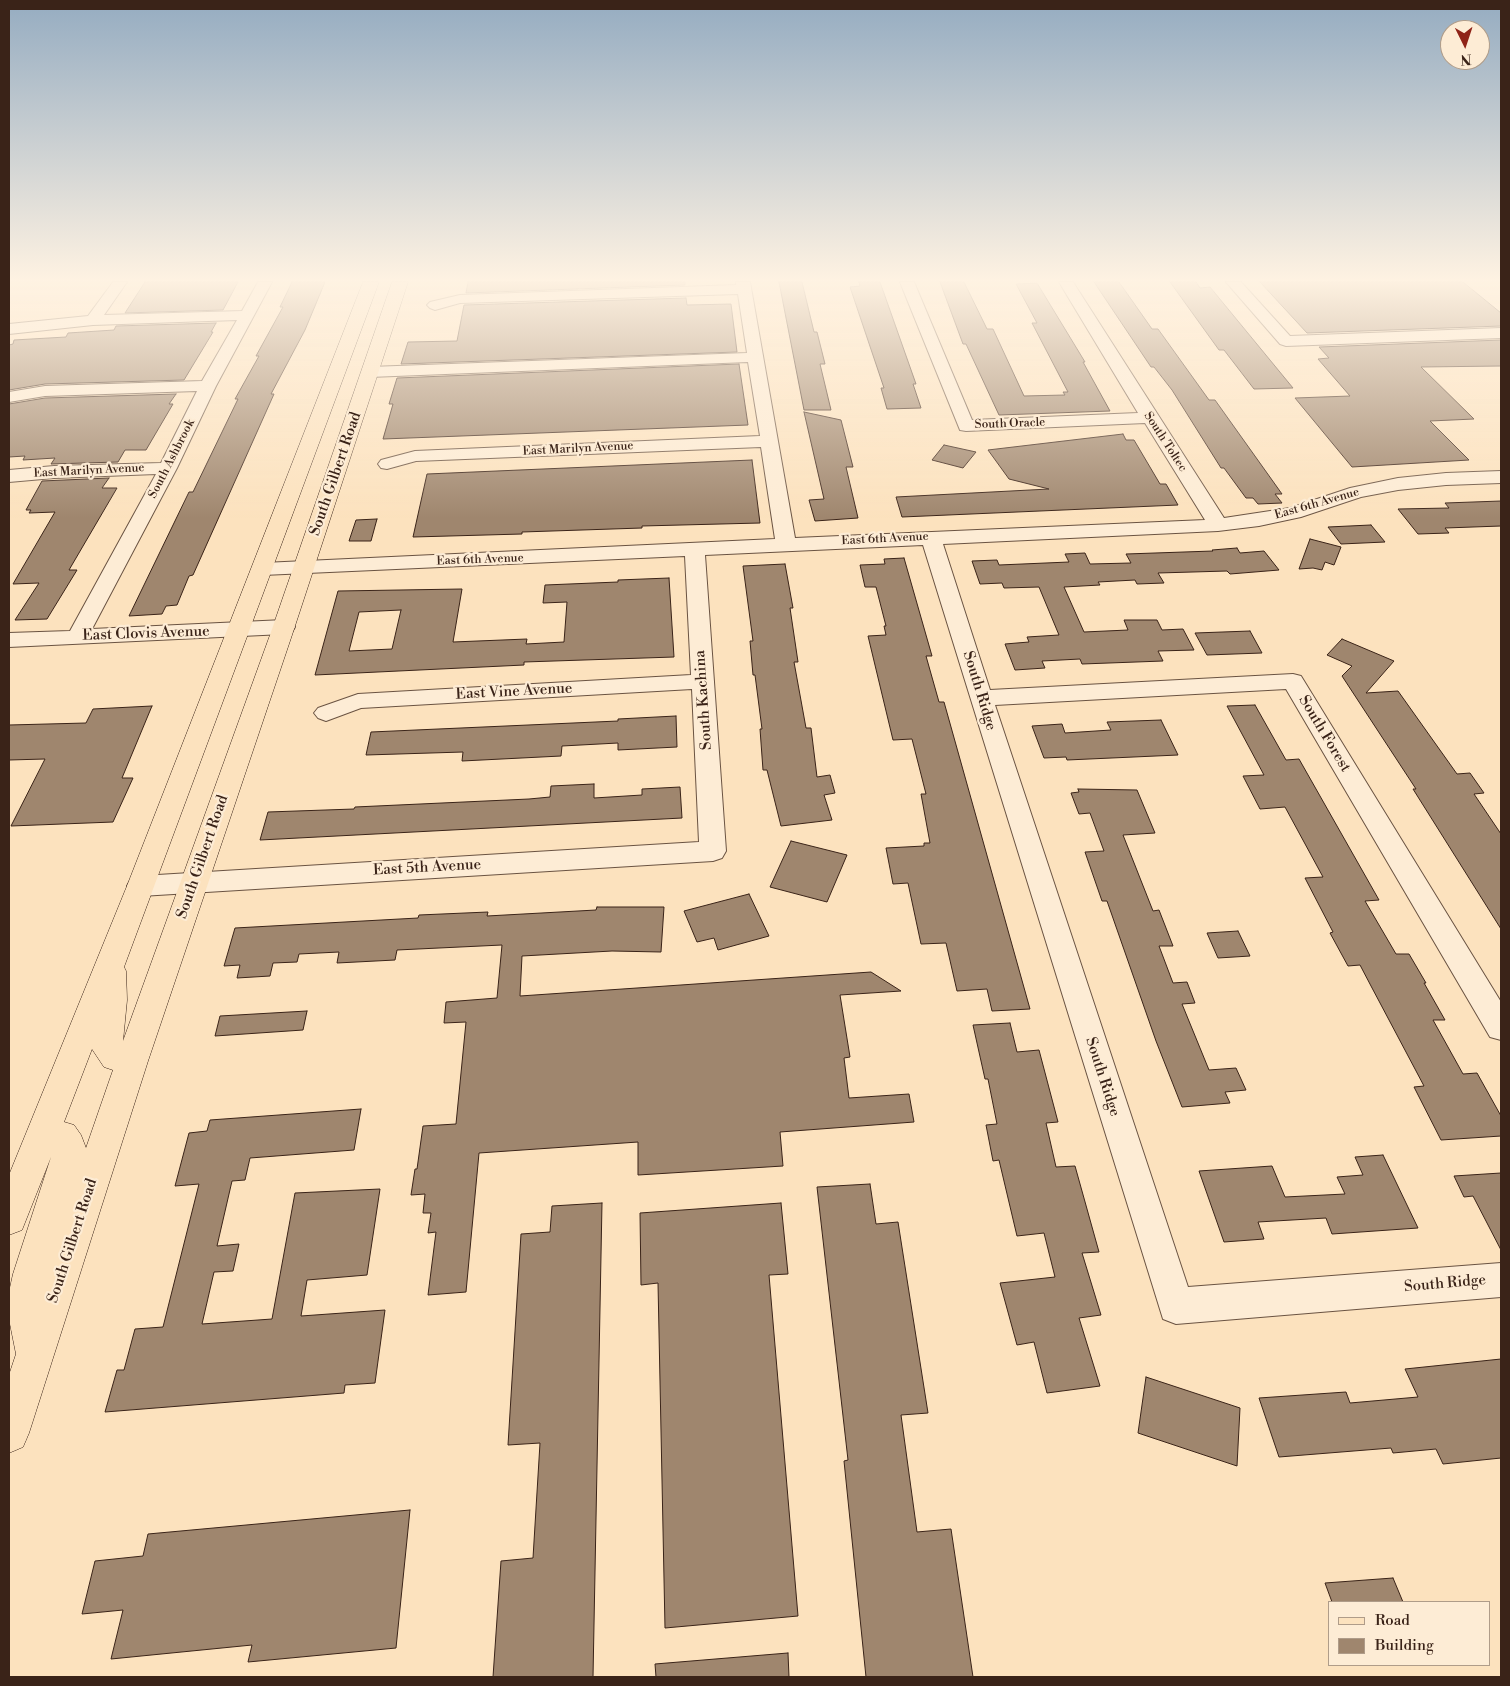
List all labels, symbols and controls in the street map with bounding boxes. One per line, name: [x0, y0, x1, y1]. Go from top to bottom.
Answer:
north arrow: [1440, 20, 1490, 70]
text: N: [1460, 50, 1472, 68]
street label: South Toltec: [1140, 409, 1190, 475]
street label: South Gilbert Road: [306, 410, 366, 538]
street label: South Oracle: [974, 416, 1046, 432]
street label: South Ashbrook: [146, 417, 198, 501]
street label: East Marilyn Avenue: [522, 439, 634, 459]
street label: East Marilyn Avenue: [33, 461, 145, 481]
street label: East 6th Avenue: [1273, 485, 1361, 523]
street label: East 6th Avenue: [841, 530, 929, 548]
street label: East 6th Avenue: [436, 551, 524, 569]
street label: East Clovis Avenue: [82, 623, 210, 645]
street label: South Kachina: [692, 649, 716, 751]
street label: South Ridge: [958, 649, 1000, 733]
street label: East Vine Avenue: [455, 680, 573, 704]
street label: South Forest: [1294, 692, 1354, 776]
street label: South Gilbert Road: [173, 793, 233, 921]
street label: East 5th Avenue: [372, 856, 482, 880]
street label: South Ridge: [1081, 1035, 1123, 1119]
street label: South Gilbert Road: [44, 1177, 102, 1305]
street label: South Ridge: [1403, 1271, 1487, 1297]
legend: [1328, 1601, 1490, 1666]
text: Road: [1375, 1611, 1410, 1630]
text: Building: [1375, 1636, 1434, 1655]

